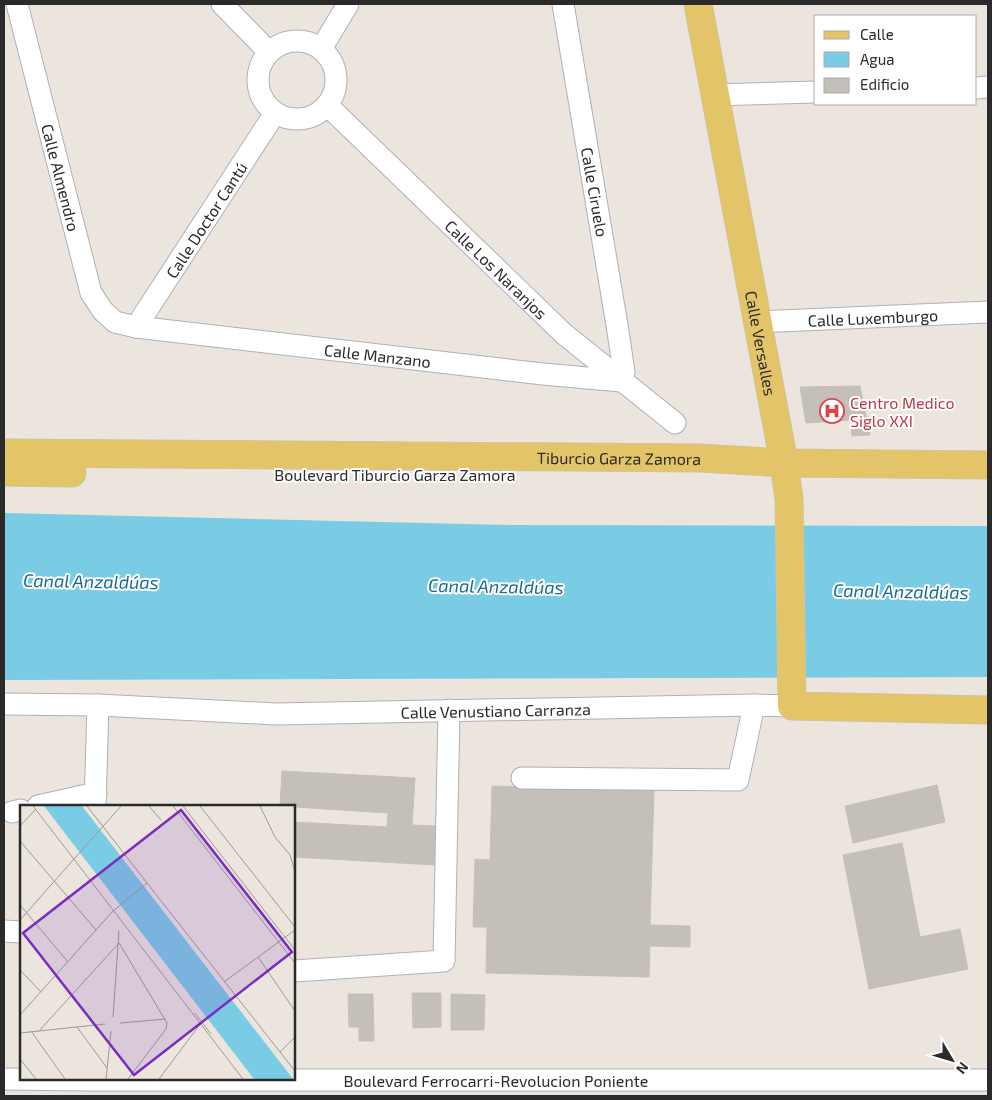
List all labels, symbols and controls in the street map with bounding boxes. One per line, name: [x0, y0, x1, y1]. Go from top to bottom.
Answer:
legend: [814, 15, 977, 105]
text: Calle: [860, 25, 894, 43]
text: Agua: [860, 50, 895, 68]
text: Edificio: [860, 75, 909, 93]
street label: Calle Almendro: [39, 122, 84, 233]
street label: Calle Ciruelo: [578, 146, 612, 238]
street label: Calle Doctor Cantú: [161, 158, 250, 281]
street label: Calle Los Naranjos: [442, 215, 552, 323]
street label: Calle Versalles: [742, 289, 781, 397]
street label: Calle Luxemburgo: [807, 305, 938, 329]
street label: Calle Manzano: [323, 339, 432, 370]
place label: Centro Medico Siglo XXI: [850, 393, 955, 430]
hospital icon: Centro Medico Siglo XXI: [819, 398, 845, 424]
street label: Tiburcio Garza Zamora: [537, 447, 701, 468]
street label: Boulevard Tiburcio Garza Zamora: [274, 465, 516, 484]
water label: Canal Anzaldúas: [23, 569, 159, 593]
water label: Canal Anzaldúas: [428, 574, 564, 598]
water label: Canal Anzaldúas: [833, 579, 969, 603]
street label: Calle Venustiano Carranza: [400, 699, 591, 721]
inset map: [20, 805, 295, 1080]
north arrow: [927, 1035, 977, 1085]
text: N: [953, 1059, 972, 1078]
street label: Boulevard Ferrocarri-Revolucion Poniente: [344, 1071, 648, 1090]

